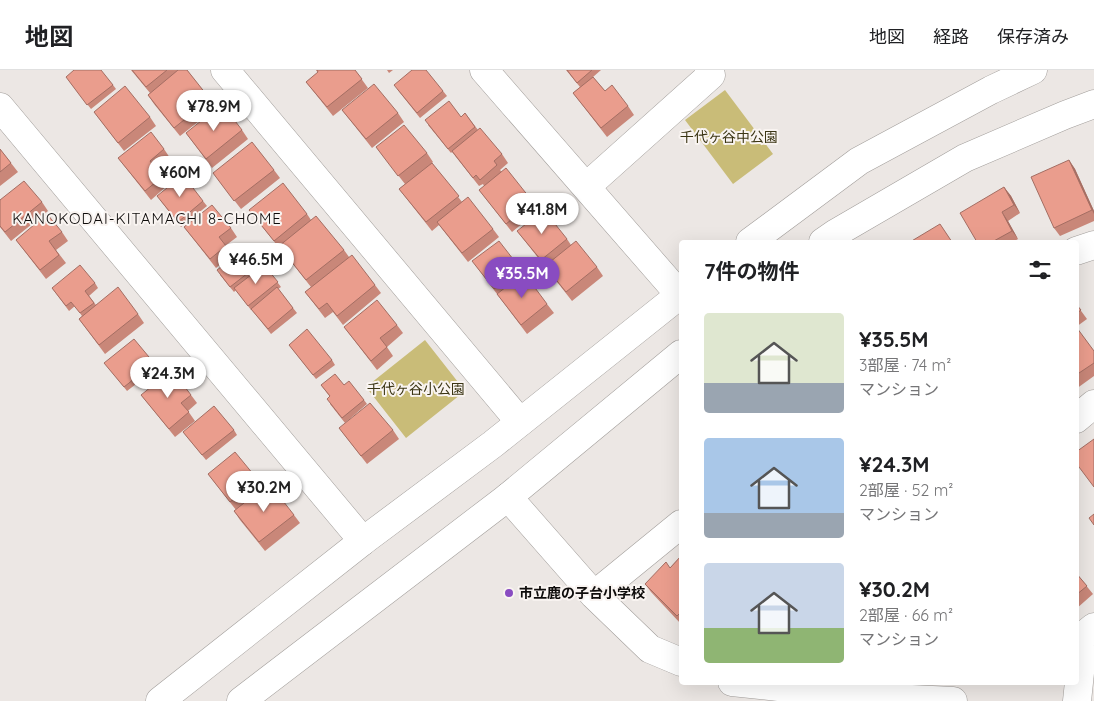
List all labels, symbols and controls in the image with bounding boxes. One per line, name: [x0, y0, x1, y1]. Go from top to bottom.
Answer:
text: 地図: [25, 21, 73, 51]
text: 地図: [869, 25, 905, 48]
text: 経路: [933, 25, 969, 48]
text: 保存済み: [997, 25, 1069, 48]
pin: ¥78.9M: [173, 90, 255, 132]
text: ¥78.9M: [187, 96, 241, 116]
park label: 千代ヶ谷中公園: [680, 128, 778, 146]
pin: ¥60M: [150, 156, 210, 198]
text: ¥60M: [159, 162, 201, 182]
pin: ¥41.8M: [501, 192, 583, 235]
text: ¥41.8M: [517, 199, 567, 219]
district label: KANOKODAI-KITAMACHI 8-CHOME: [12, 209, 282, 228]
pin: ¥46.5M: [215, 242, 297, 285]
text: ¥46.5M: [229, 249, 283, 269]
pin: ¥35.5M: [481, 256, 563, 299]
icon: filters: [1026, 256, 1054, 284]
text: 7件の物件: [704, 258, 800, 284]
text: ¥35.5M: [495, 263, 549, 283]
text: ¥35.5M: [859, 326, 929, 352]
icon: home: [744, 333, 804, 393]
text: 3部屋 · 74 m²: [859, 355, 951, 375]
pin: ¥24.3M: [127, 356, 209, 399]
text: ¥24.3M: [141, 363, 195, 383]
text: マンション: [859, 379, 939, 399]
park label: 千代ヶ谷小公園: [367, 380, 465, 398]
text: ¥24.3M: [859, 451, 930, 477]
icon: home: [744, 458, 804, 518]
pin: ¥30.2M: [223, 470, 305, 513]
text: ¥30.2M: [237, 477, 291, 497]
text: 2部屋 · 52 m²: [859, 480, 953, 500]
text: マンション: [859, 504, 939, 524]
text: ¥30.2M: [859, 576, 930, 602]
icon: home: [744, 583, 804, 643]
place label: 市立鹿の子台小学校: [519, 584, 645, 602]
marker: 市立鹿の子台小学校: [503, 587, 515, 599]
text: 2部屋 · 66 m²: [859, 605, 953, 625]
text: マンション: [859, 629, 939, 649]

